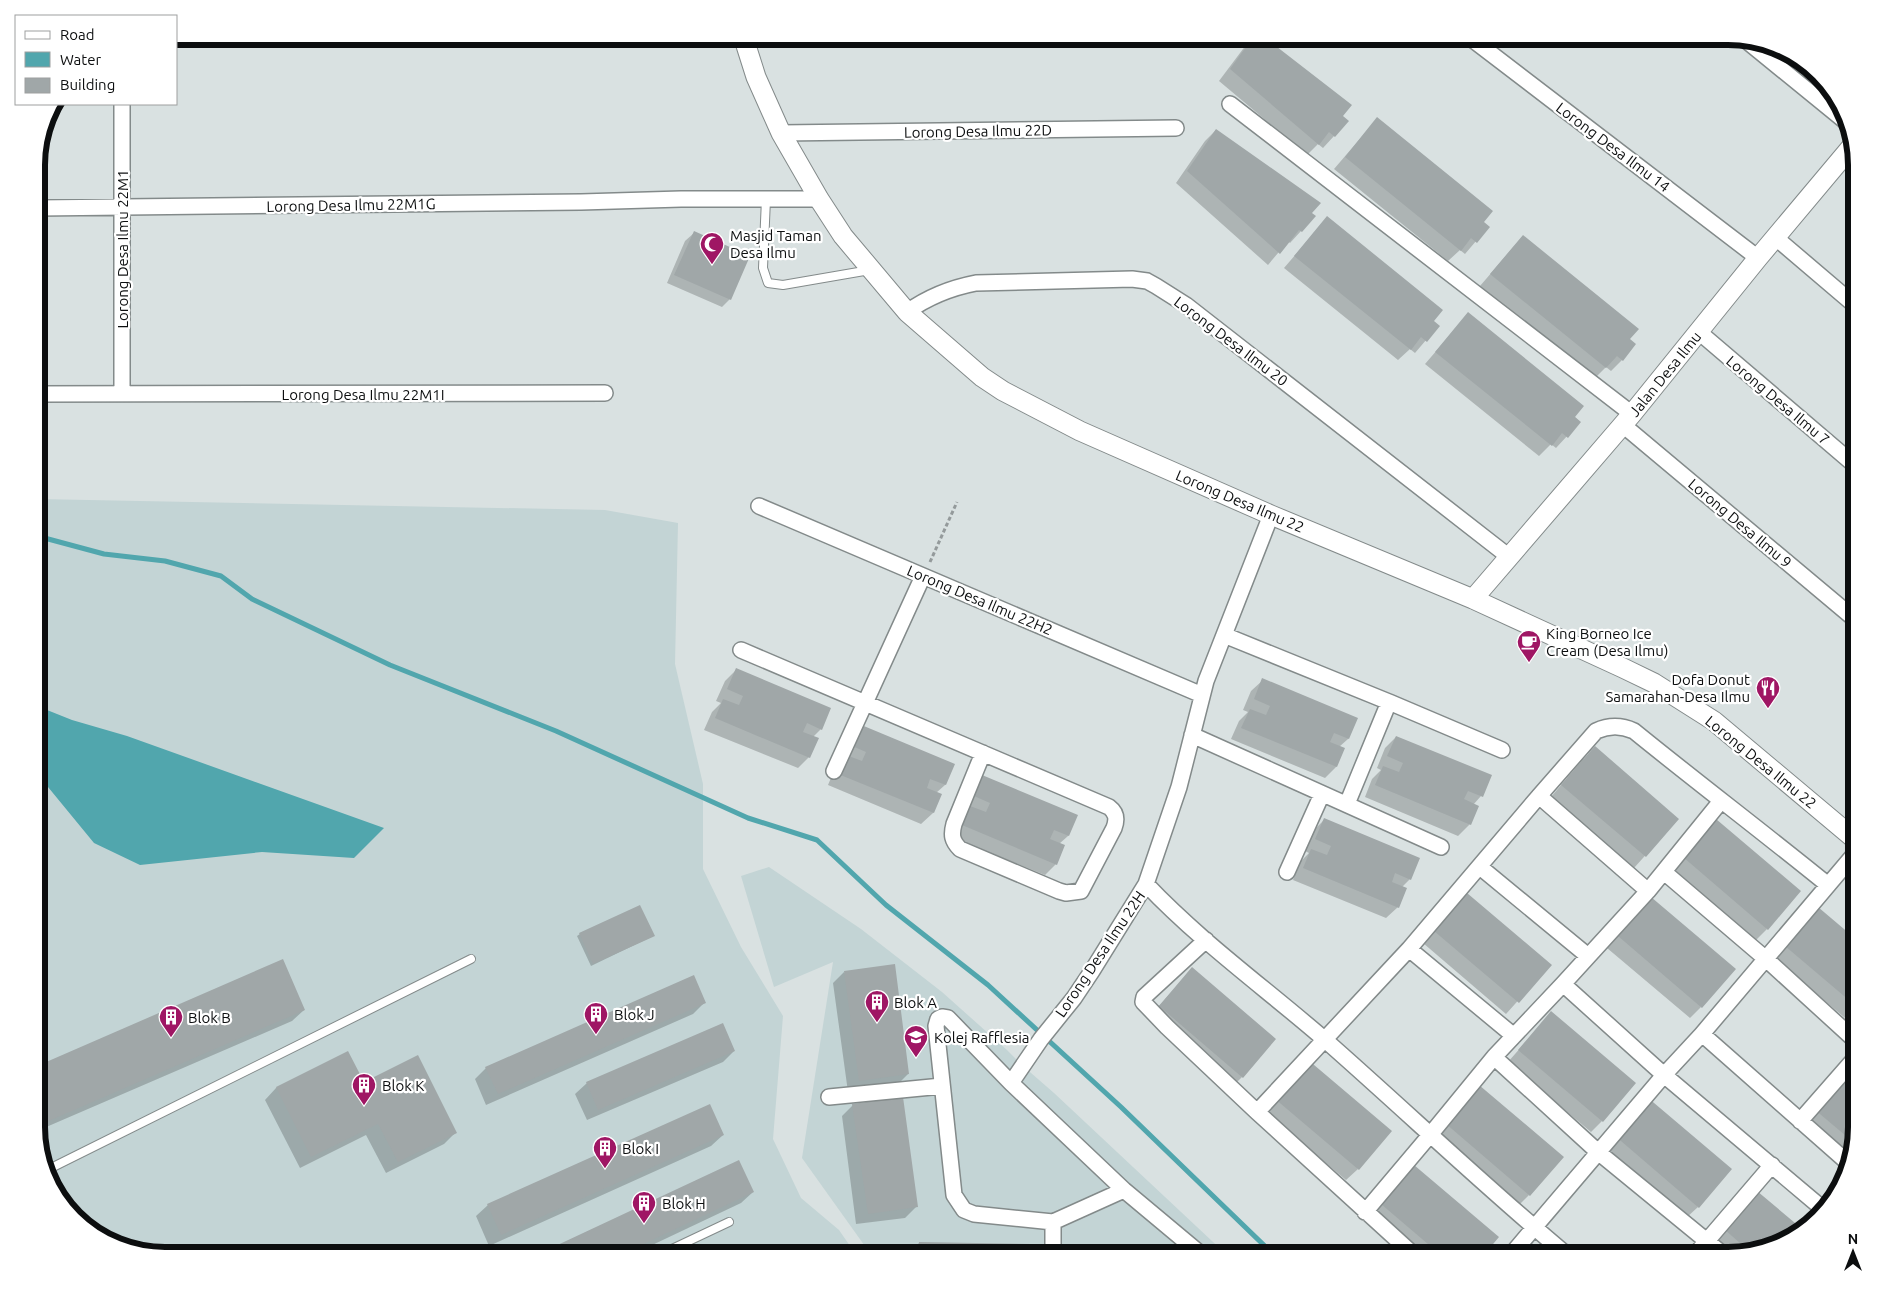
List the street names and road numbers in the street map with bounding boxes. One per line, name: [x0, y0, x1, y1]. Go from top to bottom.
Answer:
street label: Lorong Desa Ilmu 14: [1553, 99, 1673, 195]
street label: Lorong Desa Ilmu 22D: [904, 121, 1052, 141]
street label: Lorong Desa Ilmu 22M1: [114, 169, 131, 329]
street label: Lorong Desa Ilmu 22M1G: [266, 195, 436, 215]
street label: Lorong Desa Ilmu 20: [1171, 293, 1291, 389]
street label: Jalan Desa Ilmu: [1625, 328, 1705, 420]
street label: Lorong Desa Ilmu 7: [1723, 352, 1833, 448]
street label: Lorong Desa Ilmu 22M1I: [282, 386, 444, 403]
street label: Lorong Desa Ilmu 22: [1173, 466, 1307, 536]
street label: Lorong Desa Ilmu 9: [1685, 475, 1795, 571]
street label: Lorong Desa Ilmu 22H2: [905, 562, 1055, 638]
street label: Lorong Desa Ilmu 22: [1702, 712, 1820, 812]
street label: Lorong Desa Ilmu 22H: [1052, 888, 1148, 1020]

